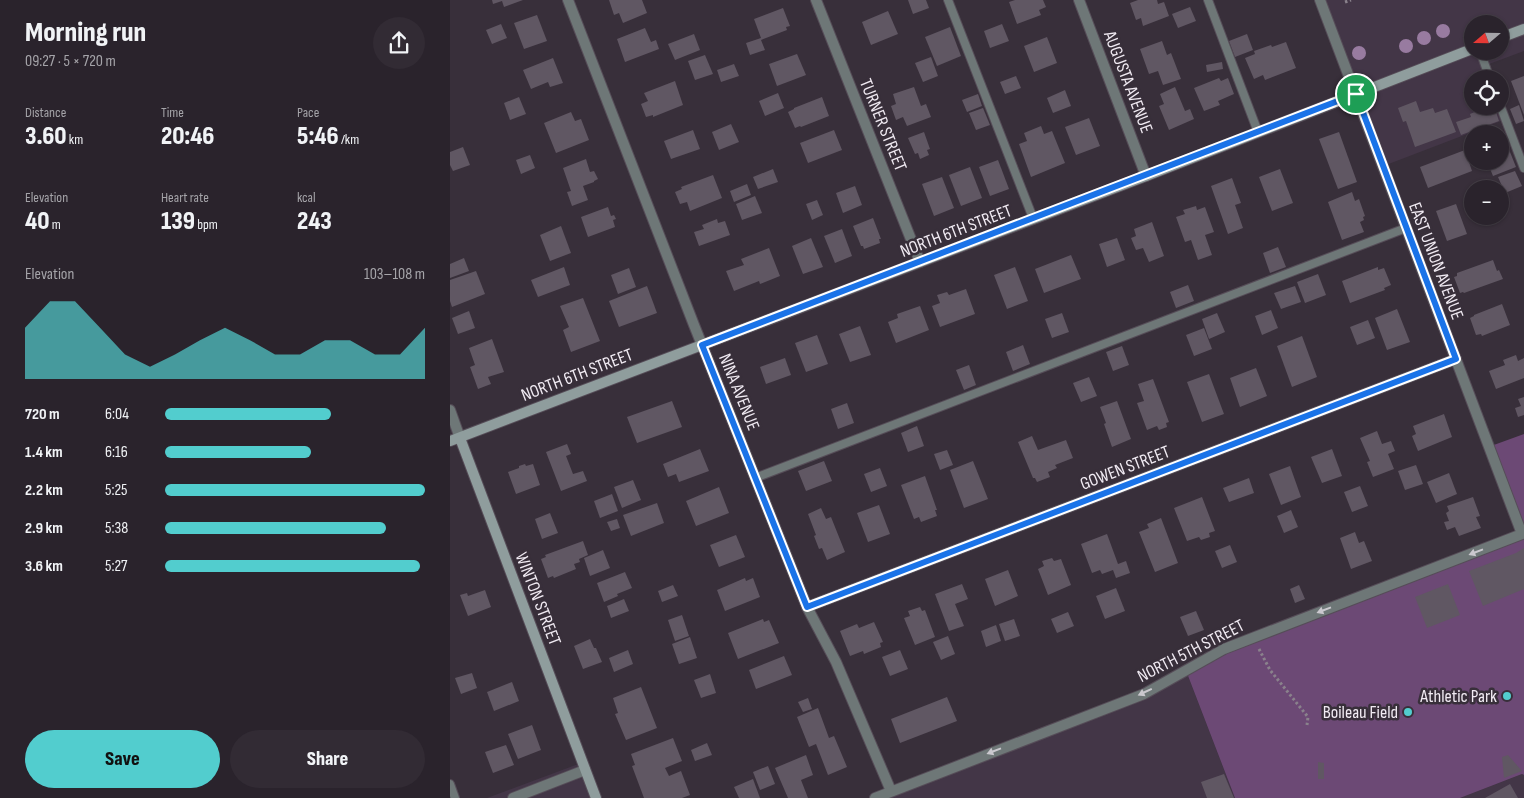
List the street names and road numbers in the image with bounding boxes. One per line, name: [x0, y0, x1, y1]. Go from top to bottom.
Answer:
street label: AUGUSTA AVENUE: [1099, 27, 1157, 136]
street label: TURNER STREET: [855, 76, 911, 174]
street label: NORTH 6TH STREET: [897, 200, 1015, 262]
street label: EAST UNION AVENUE: [1404, 200, 1468, 322]
street label: NORTH 6TH STREET: [518, 344, 636, 406]
street label: NINA AVENUE: [714, 351, 764, 433]
street label: GOWEN STREET: [1077, 441, 1173, 495]
street label: WINTON STREET: [511, 550, 565, 648]
street label: NORTH 5TH STREET: [1134, 615, 1248, 687]

